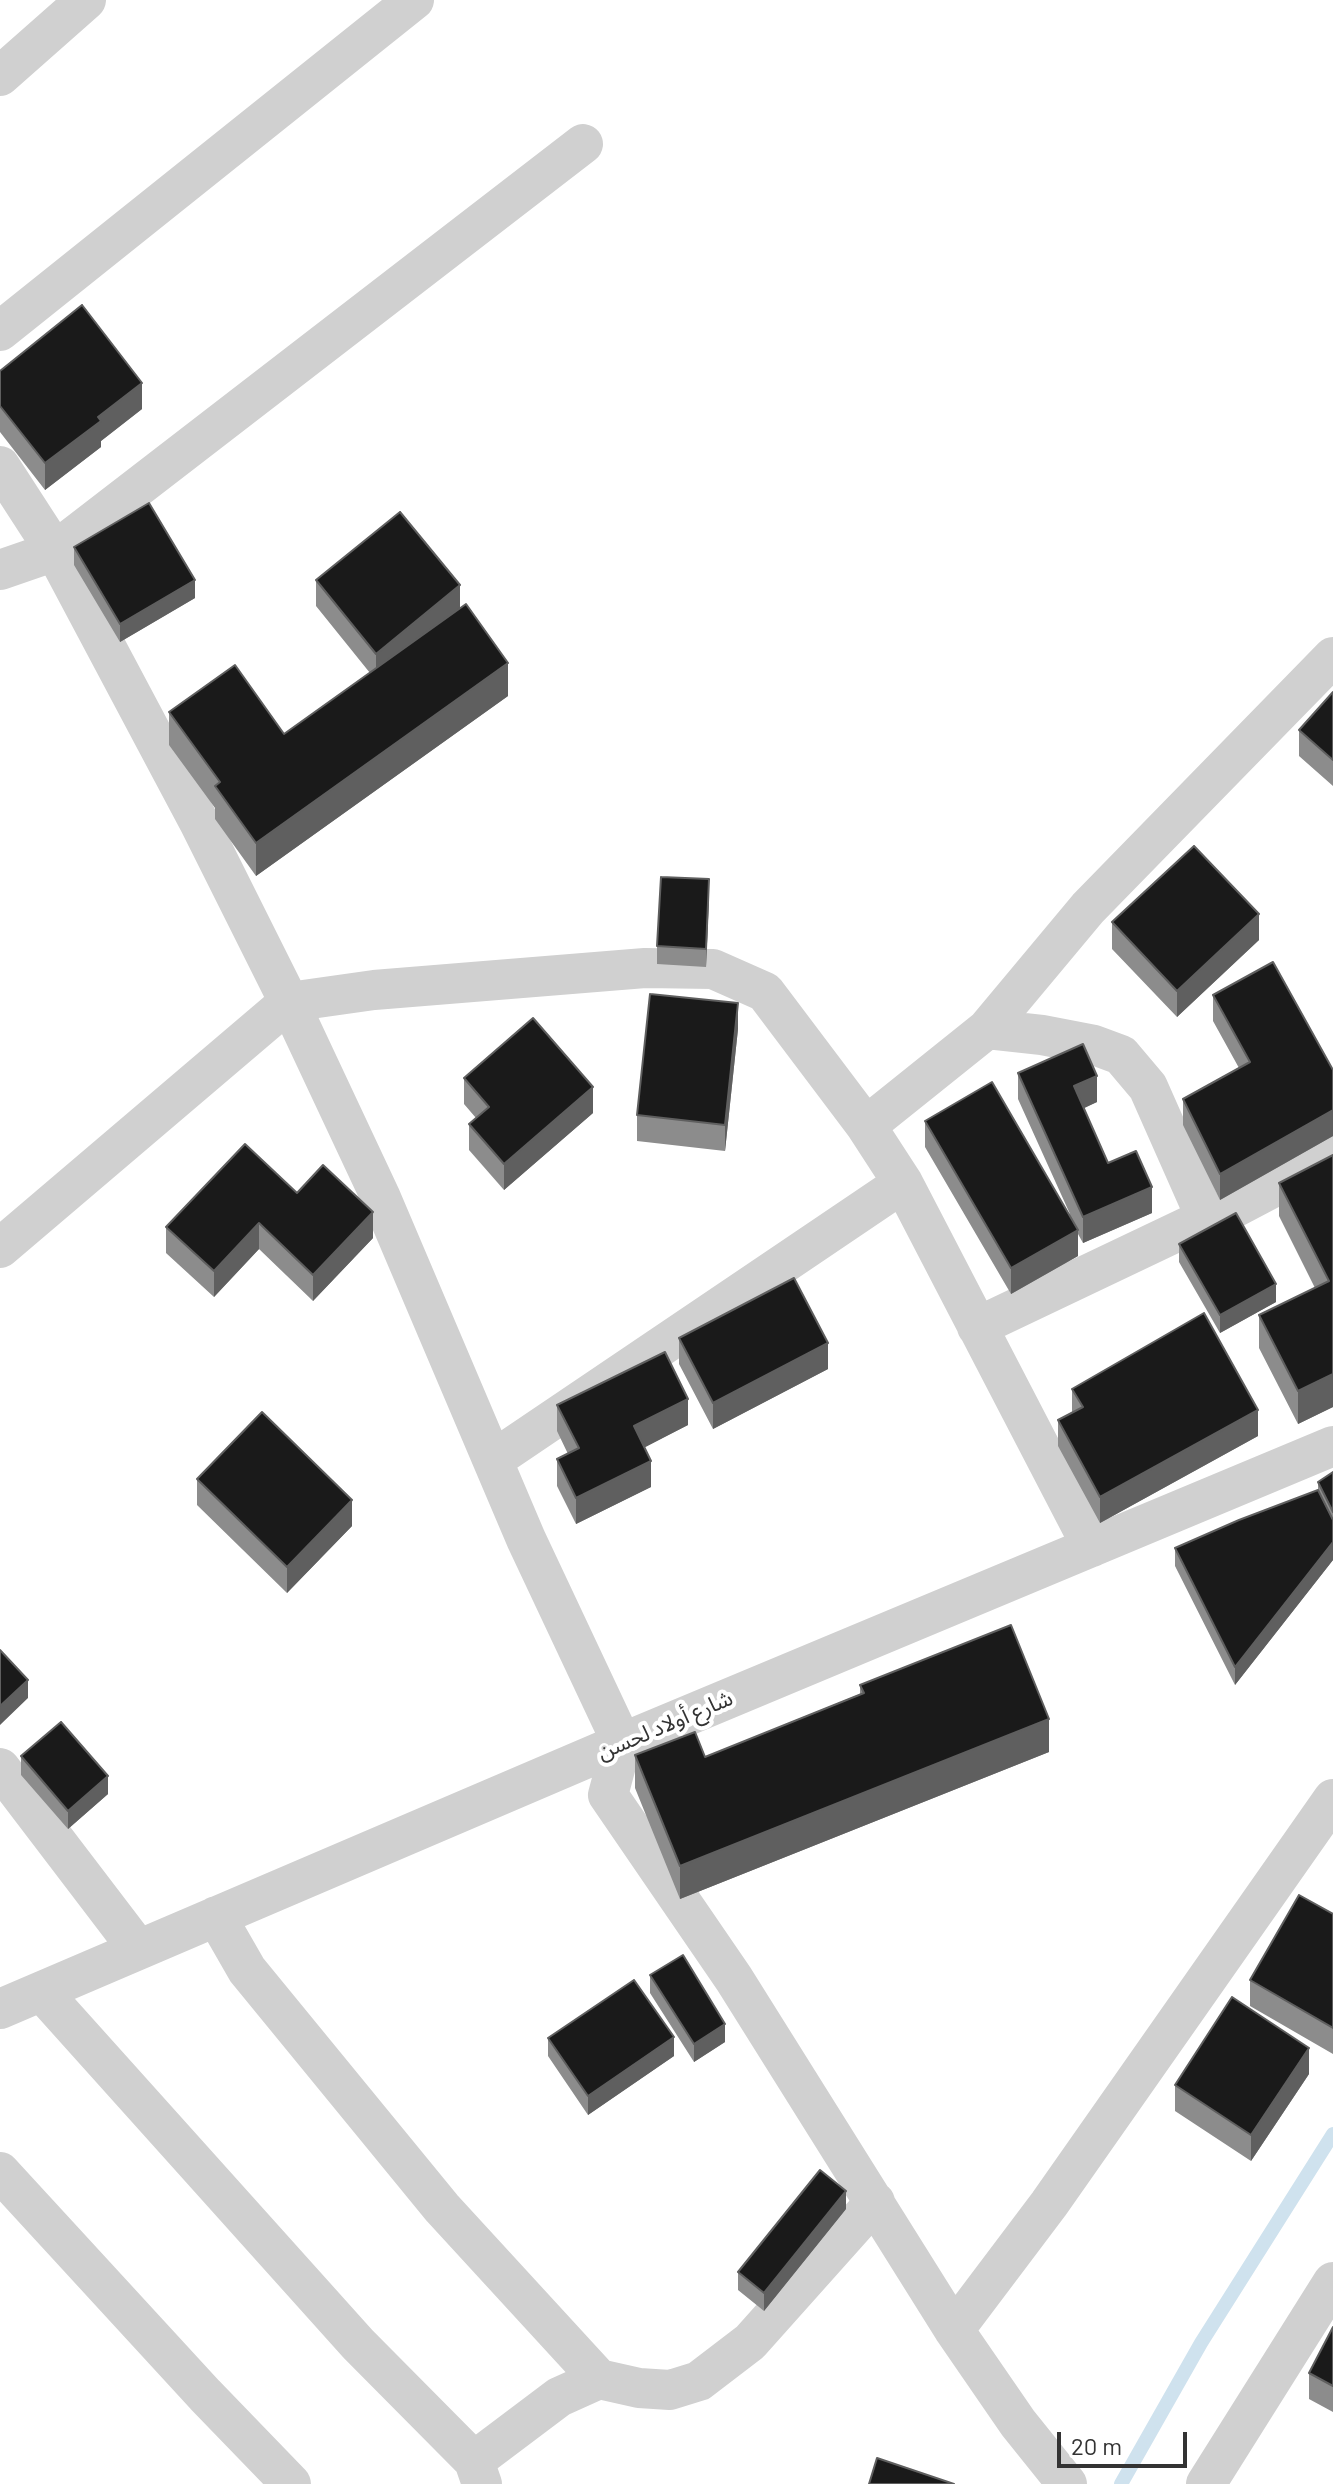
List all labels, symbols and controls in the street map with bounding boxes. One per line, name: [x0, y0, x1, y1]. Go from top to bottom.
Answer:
street label: شارع أولاد لحسن: [593, 1685, 737, 1765]
scale bar: [1061, 2416, 1191, 2466]
text: 20 m: [1071, 2431, 1122, 2460]

